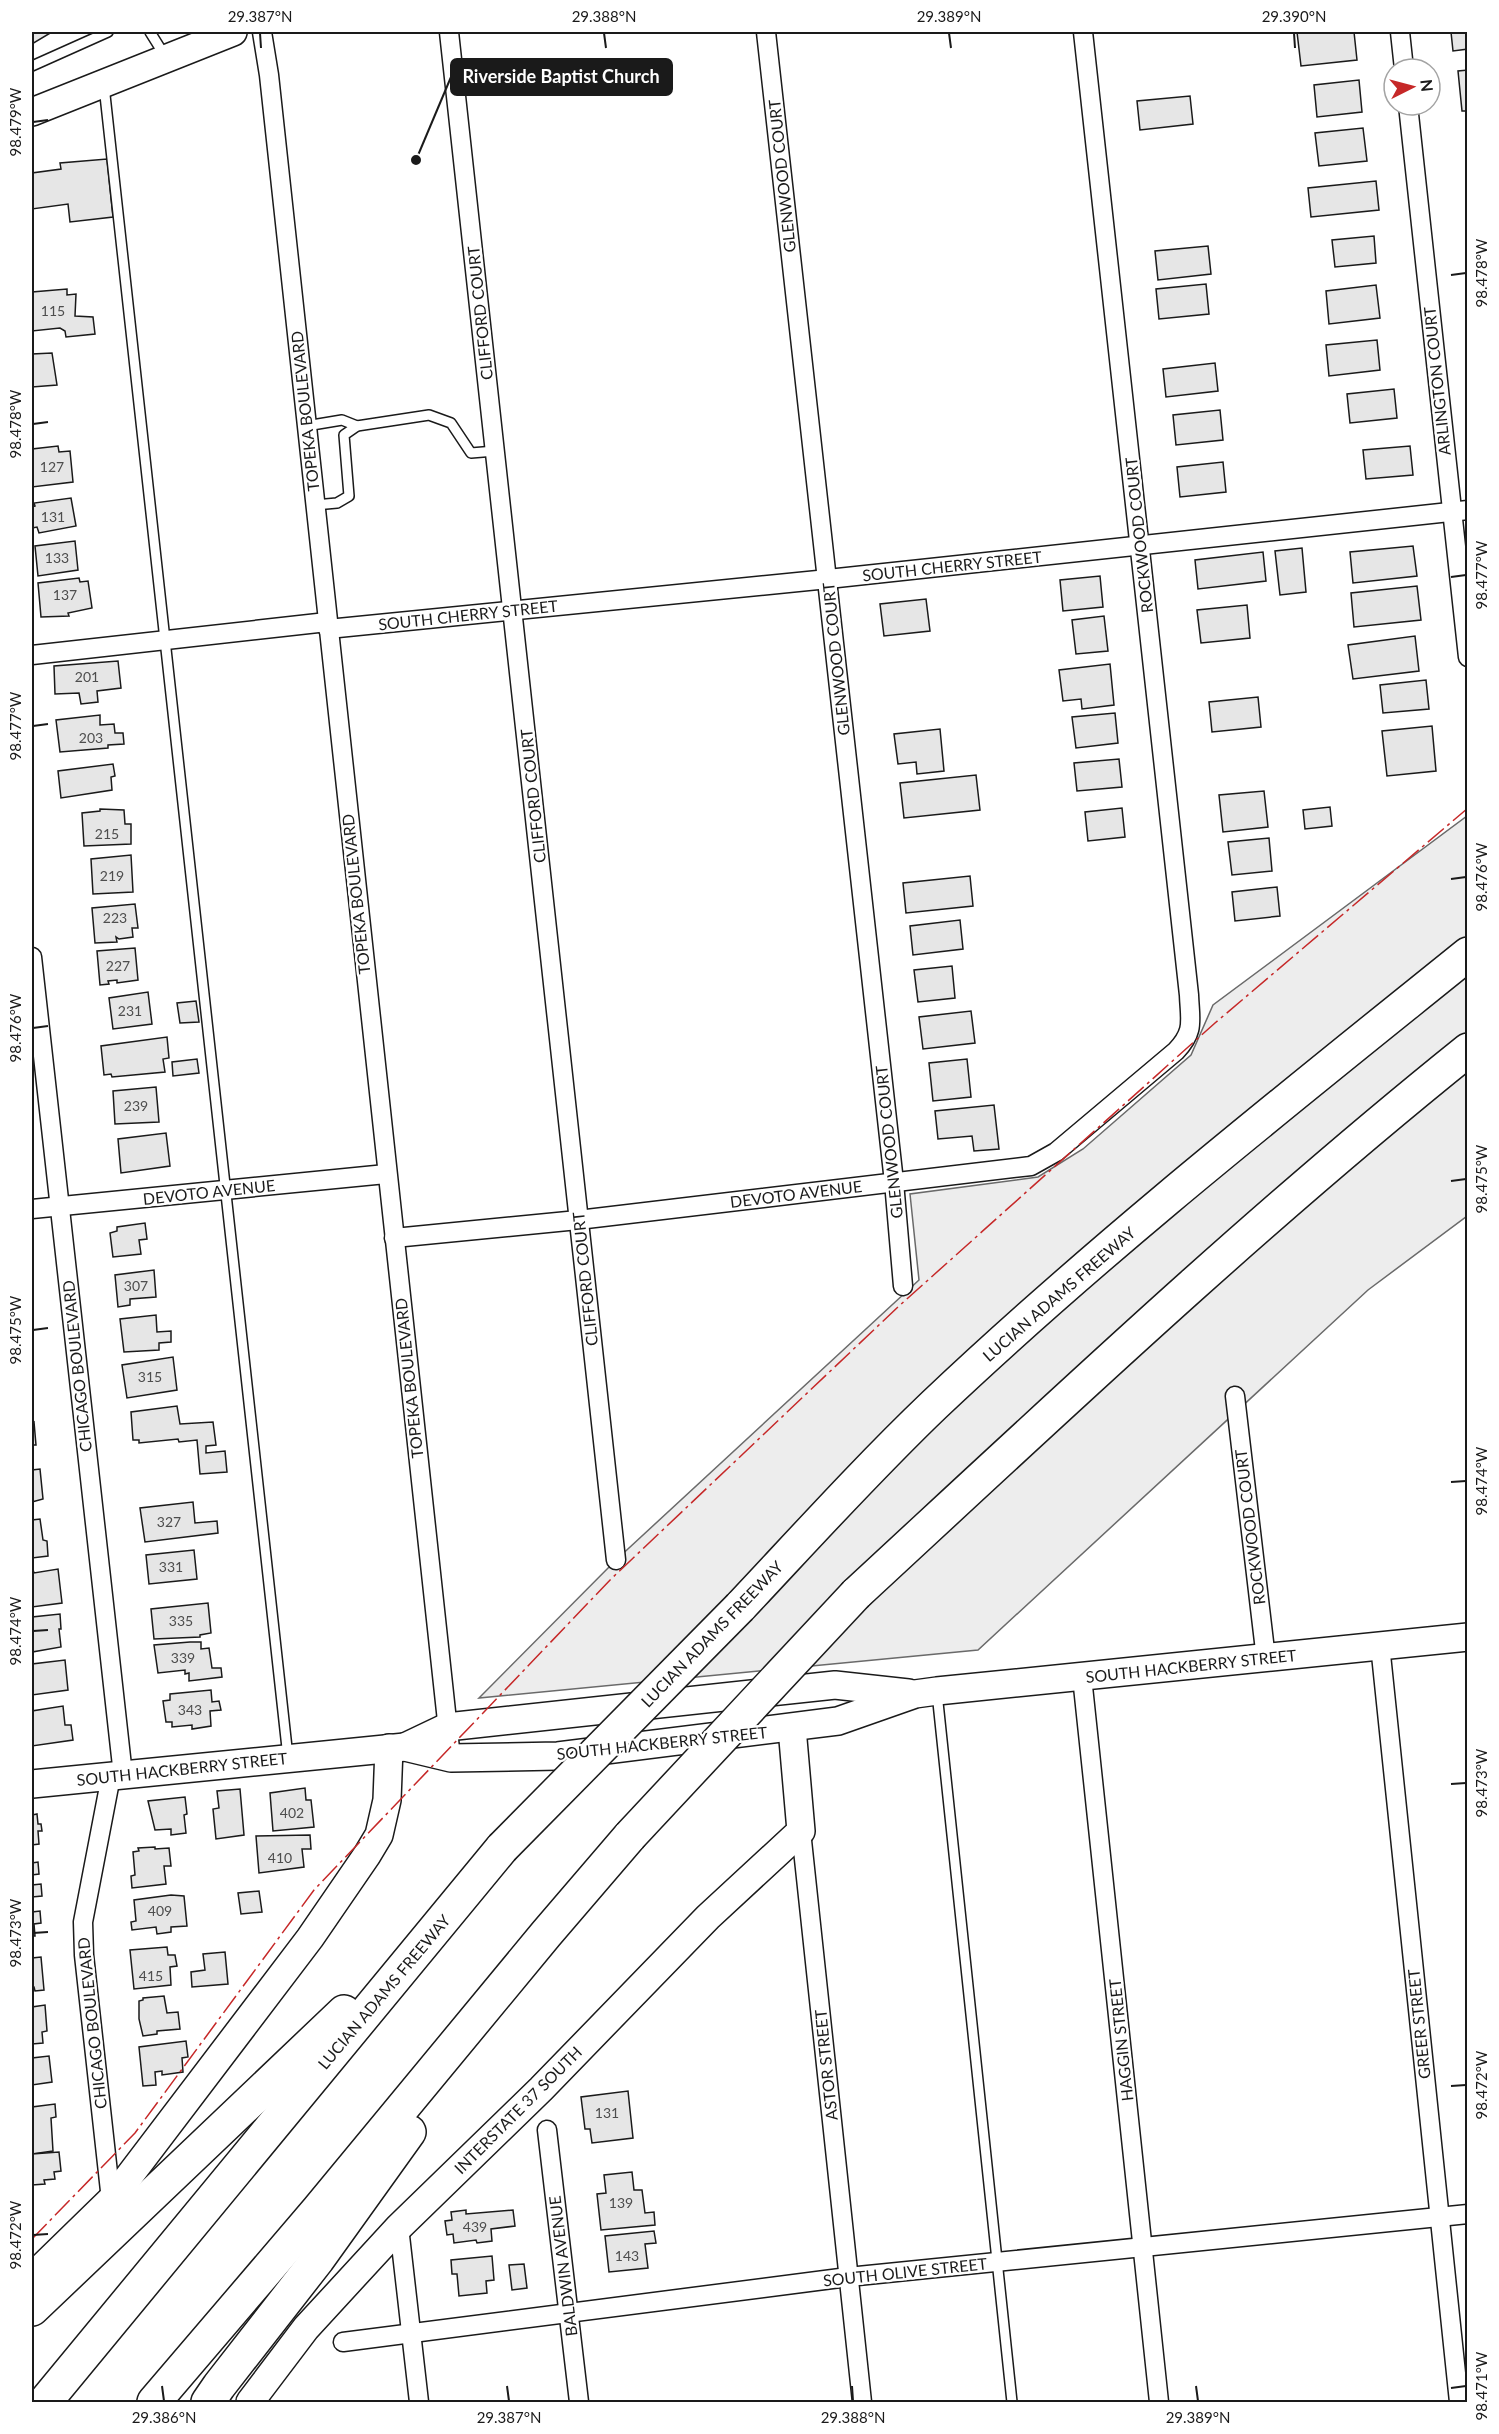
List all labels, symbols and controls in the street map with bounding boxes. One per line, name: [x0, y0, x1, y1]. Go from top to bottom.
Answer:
text: 29.387°N: [228, 7, 292, 25]
text: 29.388°N: [572, 7, 636, 25]
text: 29.389°N: [917, 7, 981, 25]
text: 29.390°N: [1262, 7, 1326, 25]
north arrow: [1382, 57, 1442, 117]
callout: Riverside Baptist Church: [451, 59, 672, 95]
text: Riverside Baptist Church: [462, 65, 660, 87]
text: N: [1417, 78, 1438, 93]
text: 98.479°W: [6, 87, 24, 156]
street label: GLENWOOD COURT: [764, 98, 799, 254]
text: 98.478°W: [1472, 238, 1490, 307]
street label: CLIFFORD COURT: [463, 245, 496, 381]
house number: 115: [41, 302, 65, 319]
street label: ARLINGTON COURT: [1419, 305, 1454, 456]
street label: TOPEKA BOULEVARD: [287, 330, 322, 492]
text: 98.478°W: [6, 389, 24, 458]
street label: ROCKWOOD COURT: [1121, 456, 1156, 614]
house number: 127: [40, 458, 64, 475]
house number: 131: [41, 508, 65, 525]
text: 98.477°W: [1472, 540, 1490, 609]
street label: SOUTH CHERRY STREET: [861, 547, 1043, 584]
house number: 133: [45, 549, 69, 566]
street label: GLENWOOD COURT: [818, 581, 853, 737]
house number: 137: [53, 586, 77, 603]
street label: SOUTH CHERRY STREET: [377, 596, 559, 633]
house number: 201: [75, 668, 99, 685]
text: 98.477°W: [6, 691, 24, 760]
street label: CLIFFORD COURT: [516, 728, 549, 864]
house number: 203: [79, 729, 103, 746]
street label: TOPEKA BOULEVARD: [338, 813, 373, 975]
house number: 215: [95, 825, 119, 842]
text: 98.476°W: [1472, 842, 1490, 911]
house number: 219: [100, 867, 124, 884]
house number: 223: [103, 909, 127, 926]
house number: 227: [106, 957, 130, 974]
text: 98.476°W: [6, 993, 24, 1062]
house number: 231: [118, 1002, 142, 1019]
street label: GLENWOOD COURT: [871, 1064, 906, 1220]
house number: 239: [124, 1097, 148, 1114]
text: 98.475°W: [1472, 1144, 1490, 1213]
street label: DEVOTO AVENUE: [142, 1175, 276, 1208]
street label: DEVOTO AVENUE: [729, 1176, 863, 1211]
street label: CLIFFORD COURT: [568, 1211, 601, 1347]
street label: LUCIAN ADAMS FREEWAY: [979, 1222, 1139, 1365]
house number: 307: [124, 1277, 148, 1294]
street label: CHICAGO BOULEVARD: [58, 1279, 95, 1453]
text: 98.475°W: [6, 1295, 24, 1364]
street label: TOPEKA BOULEVARD: [391, 1297, 426, 1459]
house number: 315: [138, 1368, 162, 1385]
text: 98.474°W: [1472, 1446, 1490, 1515]
street label: ROCKWOOD COURT: [1230, 1448, 1268, 1606]
house number: 327: [157, 1513, 181, 1530]
street label: LUCIAN ADAMS FREEWAY: [637, 1557, 786, 1711]
house number: 331: [159, 1558, 183, 1575]
text: 98.474°W: [6, 1596, 24, 1665]
house number: 335: [169, 1612, 193, 1629]
street label: SOUTH HACKBERRY STREET: [1085, 1645, 1298, 1686]
house number: 339: [171, 1649, 195, 1666]
house number: 343: [178, 1701, 202, 1718]
street label: SOUTH HACKBERRY STREET: [556, 1722, 769, 1763]
street label: SOUTH HACKBERRY STREET: [76, 1748, 289, 1789]
text: 98.473°W: [1472, 1748, 1490, 1817]
house number: 402: [280, 1804, 304, 1821]
house number: 410: [268, 1849, 292, 1866]
text: 98.473°W: [6, 1898, 24, 1967]
house number: 409: [148, 1902, 172, 1919]
street label: LUCIAN ADAMS FREEWAY: [313, 1911, 454, 2073]
street label: CHICAGO BOULEVARD: [73, 1936, 110, 2110]
house number: 415: [139, 1967, 163, 1984]
street label: GREER STREET: [1403, 1968, 1434, 2080]
street label: HAGGIN STREET: [1105, 1977, 1136, 2102]
street label: ASTOR STREET: [810, 2008, 841, 2121]
street label: INTERSTATE 37 SOUTH: [450, 2042, 585, 2177]
text: 98.472°W: [1472, 2050, 1490, 2119]
house number: 131: [595, 2104, 619, 2121]
house number: 139: [609, 2194, 633, 2211]
street label: BALDWIN AVENUE: [544, 2195, 581, 2337]
text: 98.472°W: [6, 2200, 24, 2269]
house number: 439: [463, 2218, 487, 2235]
house number: 143: [615, 2247, 639, 2264]
street label: SOUTH OLIVE STREET: [822, 2253, 988, 2290]
text: 98.471°W: [1472, 2351, 1490, 2420]
text: 29.386°N: [132, 2408, 196, 2426]
text: 29.387°N: [477, 2408, 541, 2426]
text: 29.388°N: [821, 2408, 885, 2426]
text: 29.389°N: [1166, 2408, 1230, 2426]

